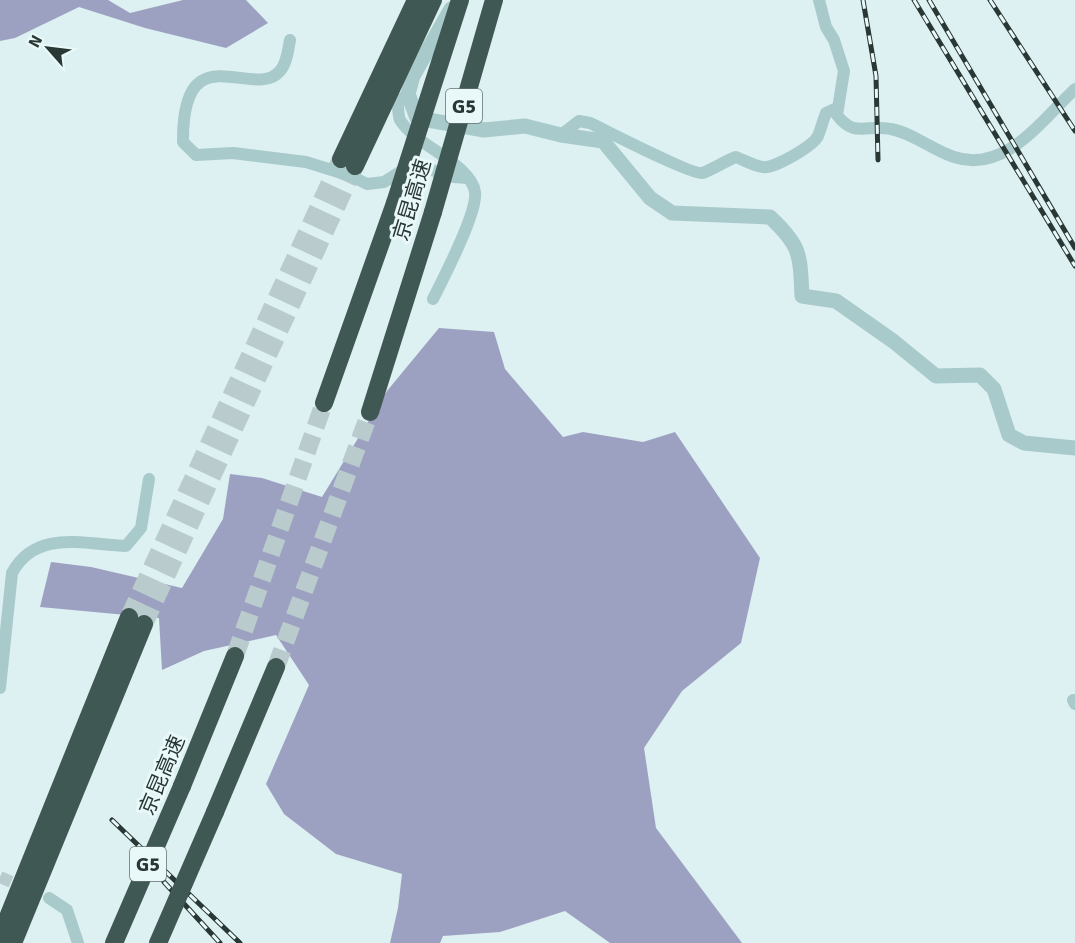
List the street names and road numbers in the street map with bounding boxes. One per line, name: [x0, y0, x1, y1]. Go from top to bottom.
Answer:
road number: G5: [446, 89, 482, 123]
street label: 京昆高速: [387, 156, 437, 244]
street label: 京昆高速: [134, 731, 190, 819]
road number: G5: [130, 847, 166, 881]

